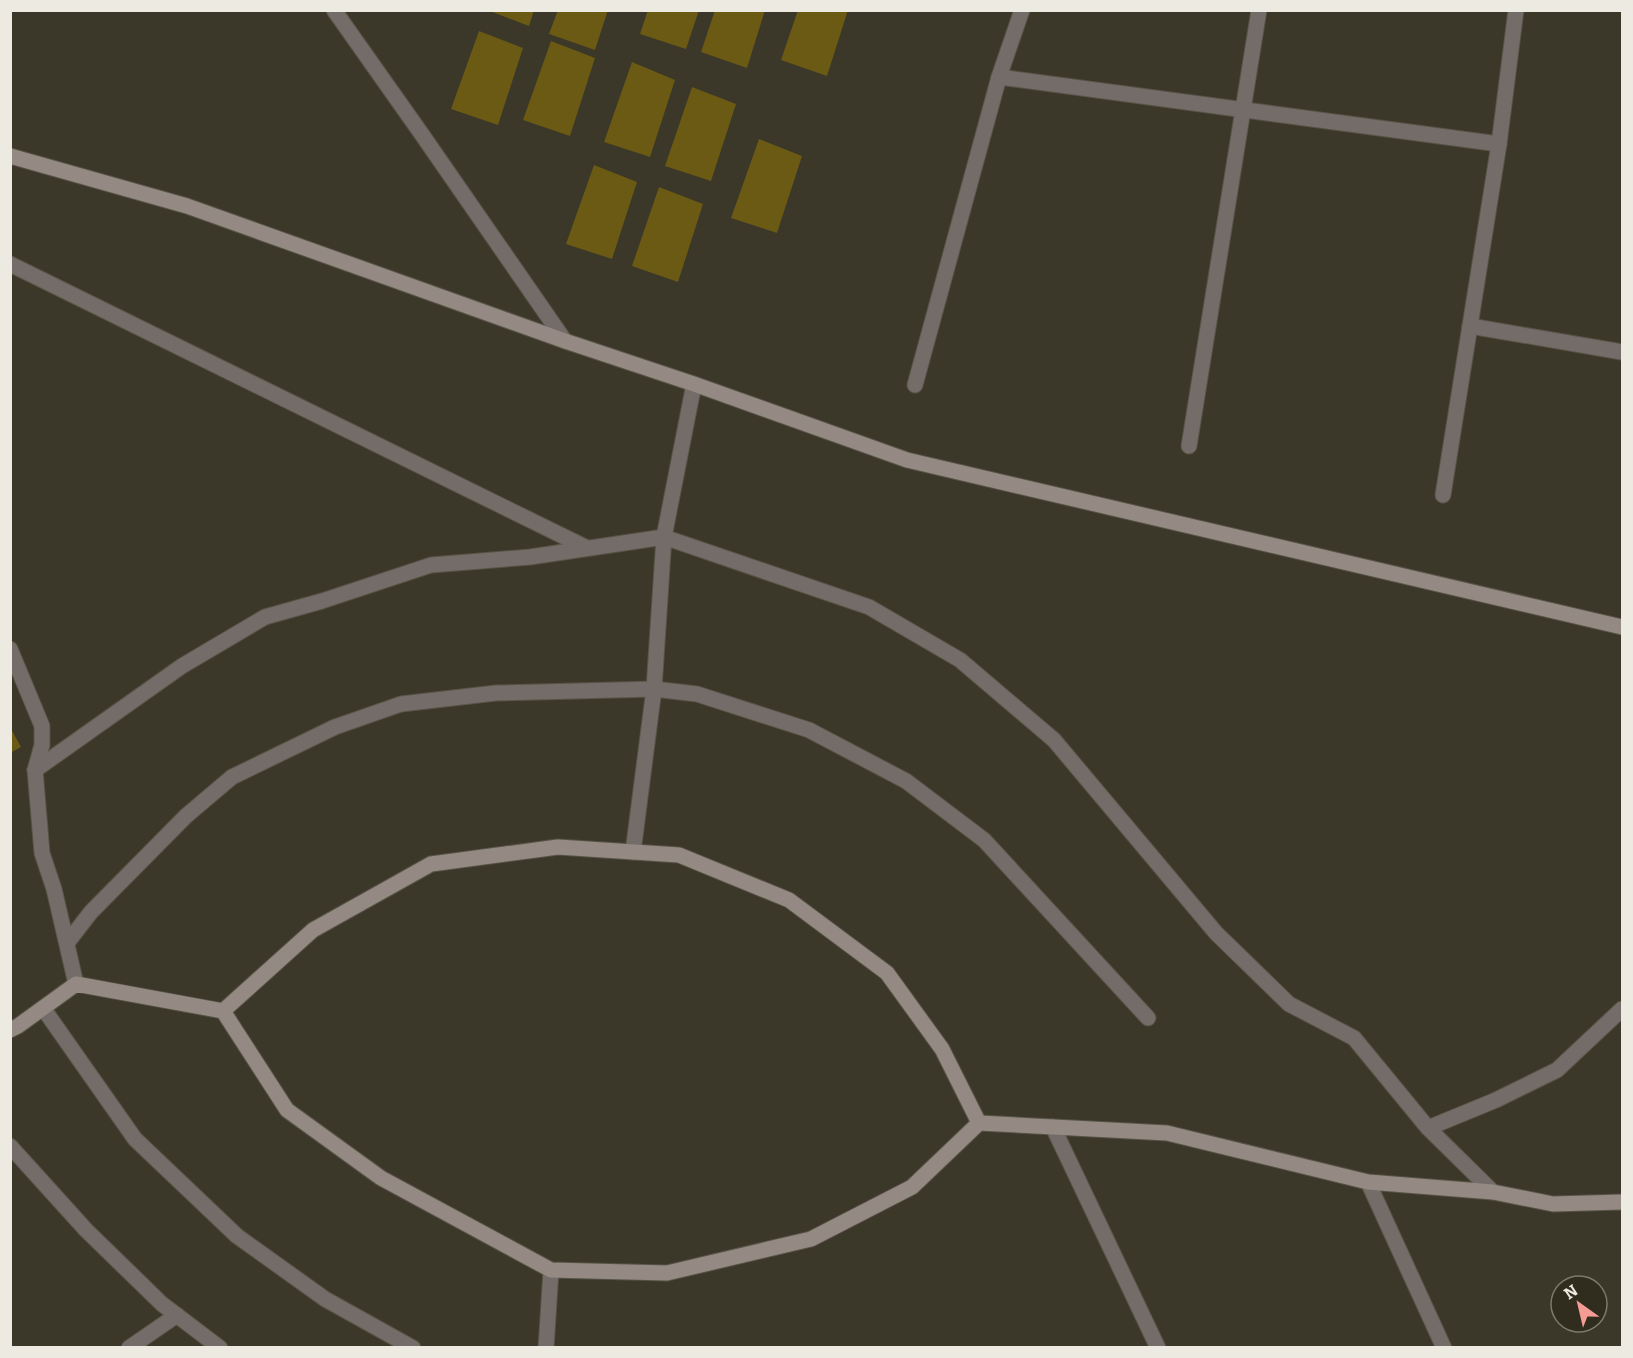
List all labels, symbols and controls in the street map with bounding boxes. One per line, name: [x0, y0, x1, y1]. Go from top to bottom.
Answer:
north arrow: [1549, 1274, 1609, 1334]
text: N: [1560, 1281, 1581, 1303]

